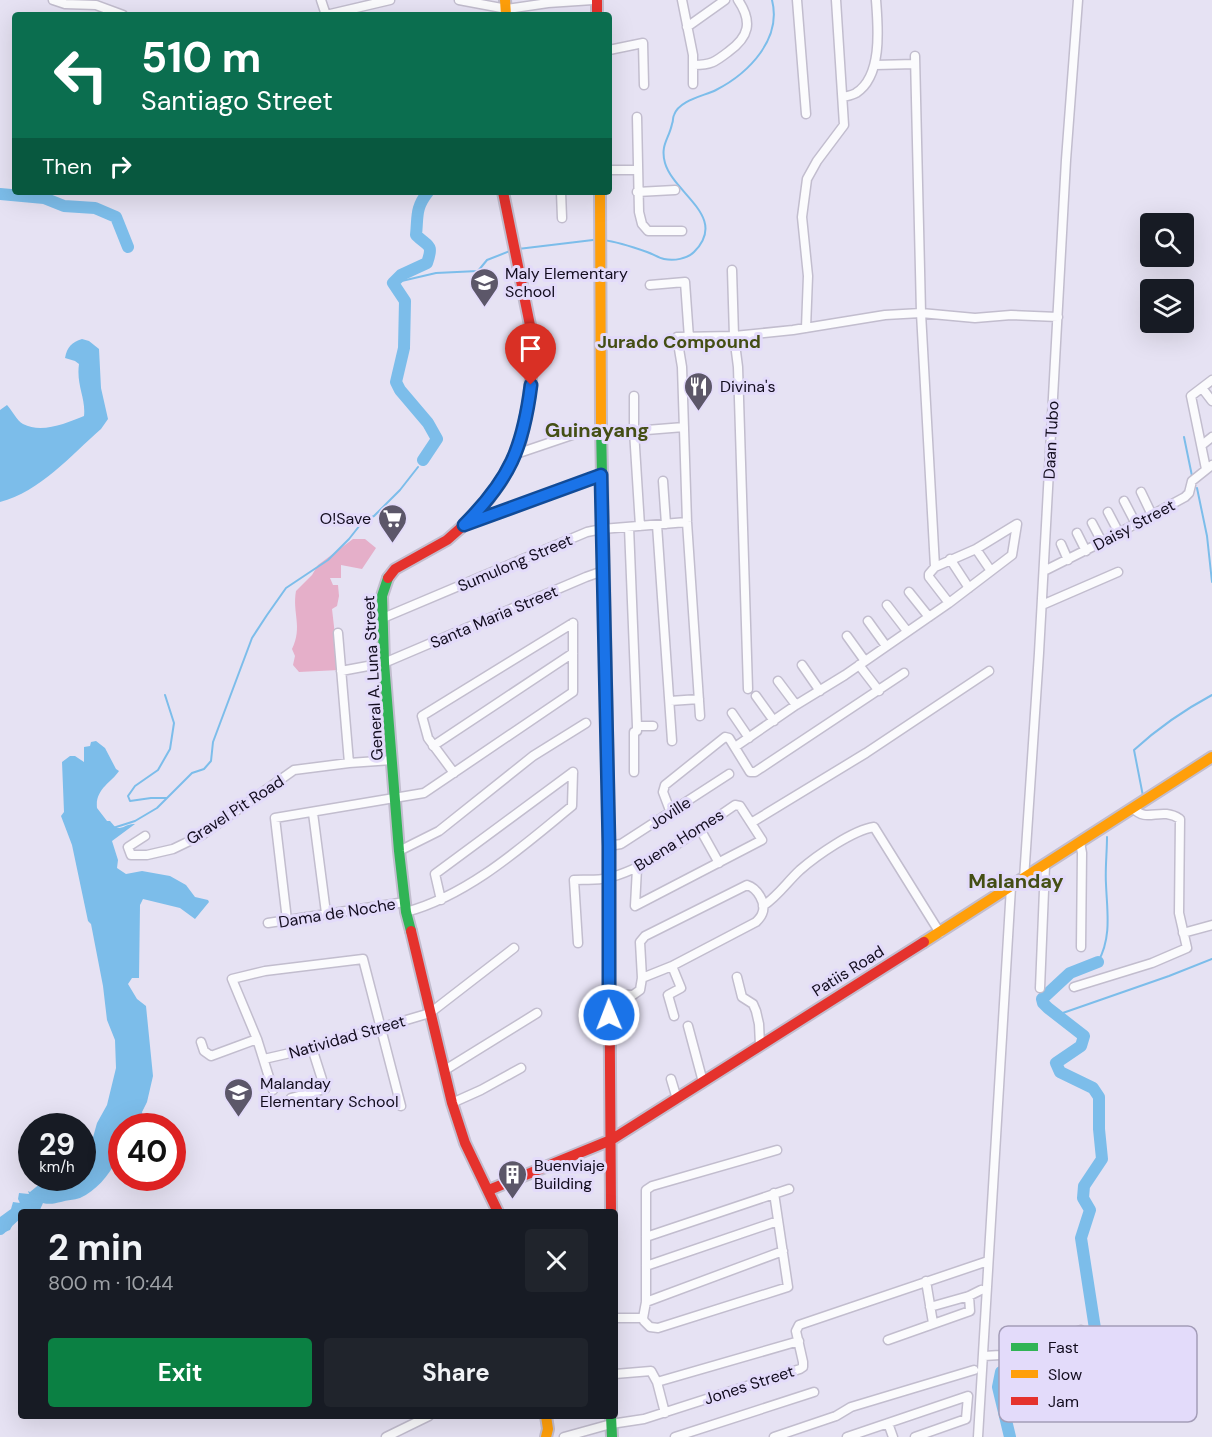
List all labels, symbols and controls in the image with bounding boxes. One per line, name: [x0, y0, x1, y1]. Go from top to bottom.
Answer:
text: 510 m: [141, 30, 261, 85]
icon: left: [42, 36, 120, 114]
text: Santiago Street: [141, 83, 333, 118]
icon: right: [104, 150, 137, 183]
text: Then: [42, 152, 92, 181]
map controls: [1140, 213, 1194, 333]
button: search: [1140, 213, 1194, 267]
place label: Maly Elementary School: [505, 263, 628, 302]
school or university icon: Maly Elementary School: [468, 266, 500, 308]
button: layers: [1140, 279, 1194, 333]
pin: [505, 323, 556, 385]
district label: Jurado Compound: [597, 330, 761, 354]
icon: arrive: [514, 332, 547, 365]
restaurant icon: Divina's: [683, 370, 715, 412]
place label: Divina's: [720, 376, 776, 397]
street label: Daan Tubo: [1038, 400, 1064, 480]
district label: Guinayang: [545, 417, 649, 443]
street label: Daisy Street: [1089, 495, 1179, 555]
supermarket icon: O!Save: [376, 502, 408, 544]
place label: O!Save: [320, 508, 371, 529]
street label: Sumulong Street: [454, 529, 576, 597]
street label: Santa Maria Street: [427, 581, 561, 653]
street label: General A. Luna Street: [358, 595, 388, 761]
street label: Gravel Pit Road: [182, 771, 288, 849]
street label: Joville: [645, 792, 695, 834]
street label: Buena Homes: [630, 804, 728, 876]
district label: Malanday: [968, 868, 1064, 894]
street label: Dama de Noche: [277, 893, 397, 933]
street label: Patiis Road: [808, 941, 888, 1001]
position arrow: [577, 983, 641, 1047]
street label: Natividad Street: [286, 1010, 408, 1064]
place label: Malanday Elementary School: [260, 1073, 398, 1112]
school or university icon: Malanday Elementary School: [223, 1076, 255, 1118]
speed limit sign: 40: [108, 1113, 186, 1191]
text: 29: [39, 1125, 75, 1164]
place label: Buenviaje Building: [534, 1155, 605, 1194]
text: km/h: [39, 1157, 75, 1177]
building icon: Buenviaje Building: [497, 1158, 529, 1200]
text: 2 min: [48, 1224, 143, 1271]
button: close: [525, 1229, 588, 1292]
text: 800 m · 10:44: [48, 1270, 174, 1296]
legend: [999, 1326, 1197, 1422]
text: Fast: [1048, 1337, 1079, 1358]
button: Exit: [48, 1338, 312, 1407]
button: Share: [324, 1338, 588, 1407]
street label: Jones Street: [701, 1361, 797, 1409]
text: Slow: [1048, 1364, 1082, 1385]
text: Jam: [1048, 1391, 1079, 1412]

